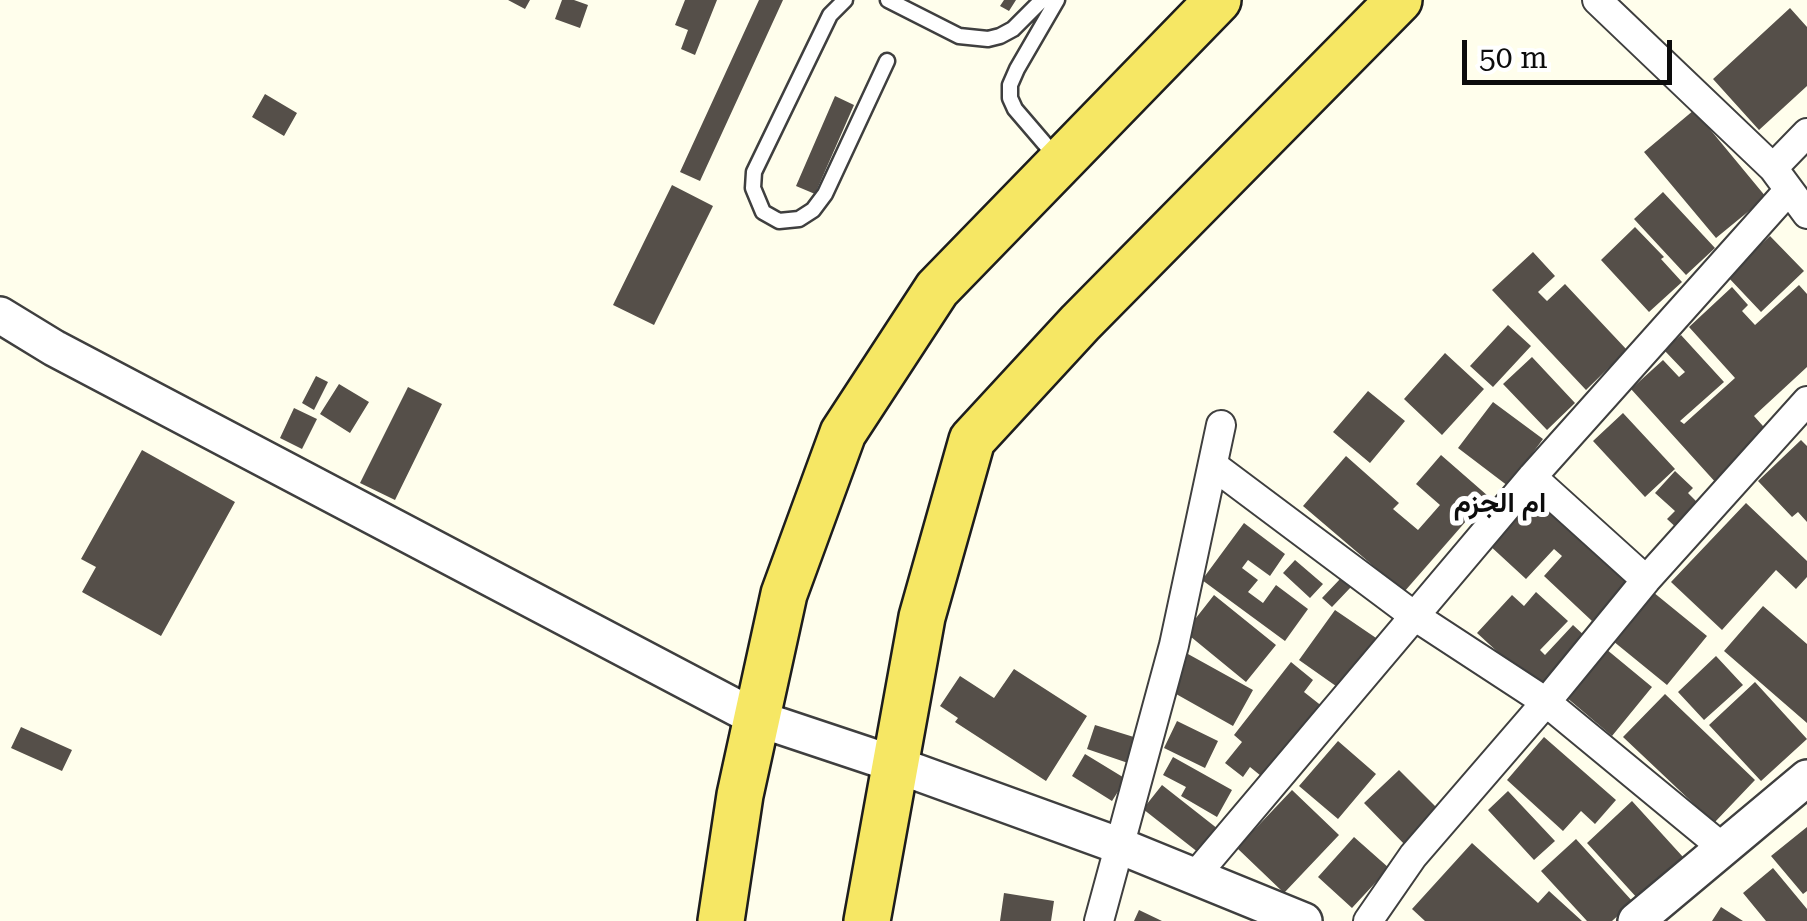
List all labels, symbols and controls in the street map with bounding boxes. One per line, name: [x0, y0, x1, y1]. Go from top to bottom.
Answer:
scale bar: [1467, 20, 1677, 82]
text: 50 m: [1479, 40, 1548, 75]
district label: ام الجزم: [1454, 487, 1546, 521]

